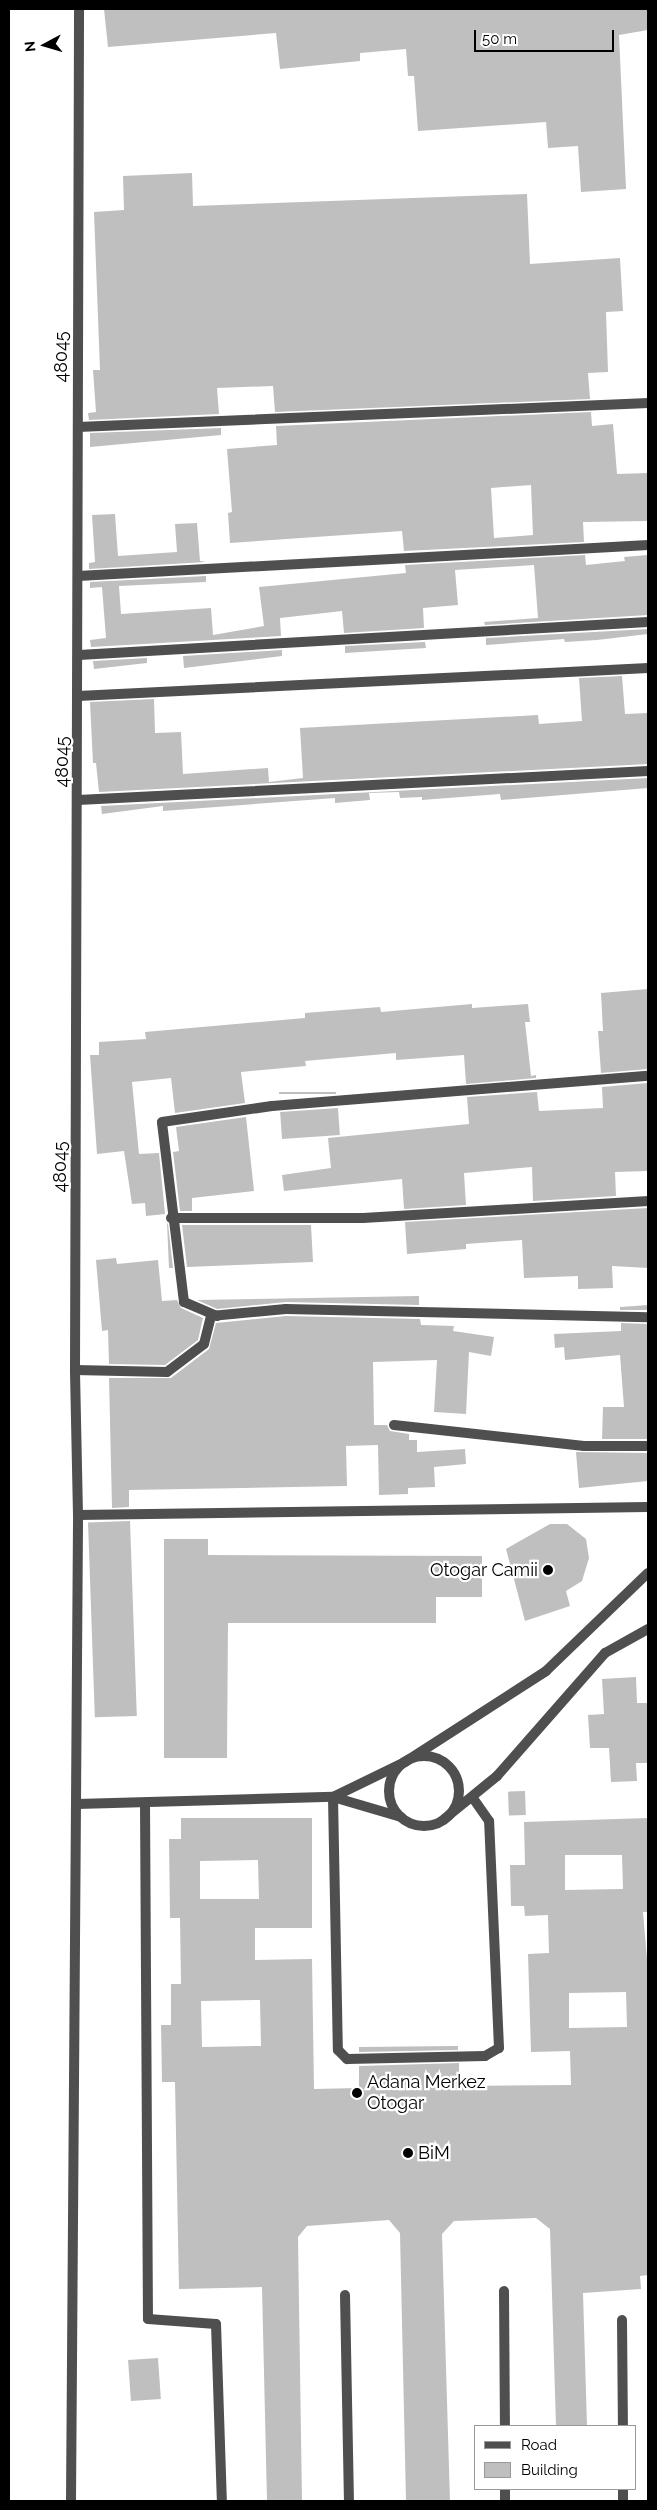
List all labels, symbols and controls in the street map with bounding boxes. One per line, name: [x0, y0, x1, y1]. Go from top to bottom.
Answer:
north arrow: [20, 20, 70, 70]
scale bar: [477, 20, 617, 52]
text: 50 m: [482, 30, 517, 48]
text: N: [22, 40, 39, 53]
street label: 48045: [50, 331, 72, 383]
street label: 48045: [51, 736, 73, 788]
street label: 48045: [49, 1141, 71, 1193]
place label: Otogar Camii: [430, 1559, 538, 1581]
marker: Otogar Camii: [542, 1564, 554, 1576]
place label: Adana Merkez Otogar: [367, 2072, 486, 2114]
marker: Adana Merkez Otogar: [351, 2087, 363, 2099]
place label: BiM: [418, 2142, 450, 2164]
marker: BiM: [402, 2147, 414, 2159]
legend: [474, 2425, 637, 2490]
text: Road: [521, 2436, 557, 2454]
text: Building: [521, 2461, 578, 2479]

